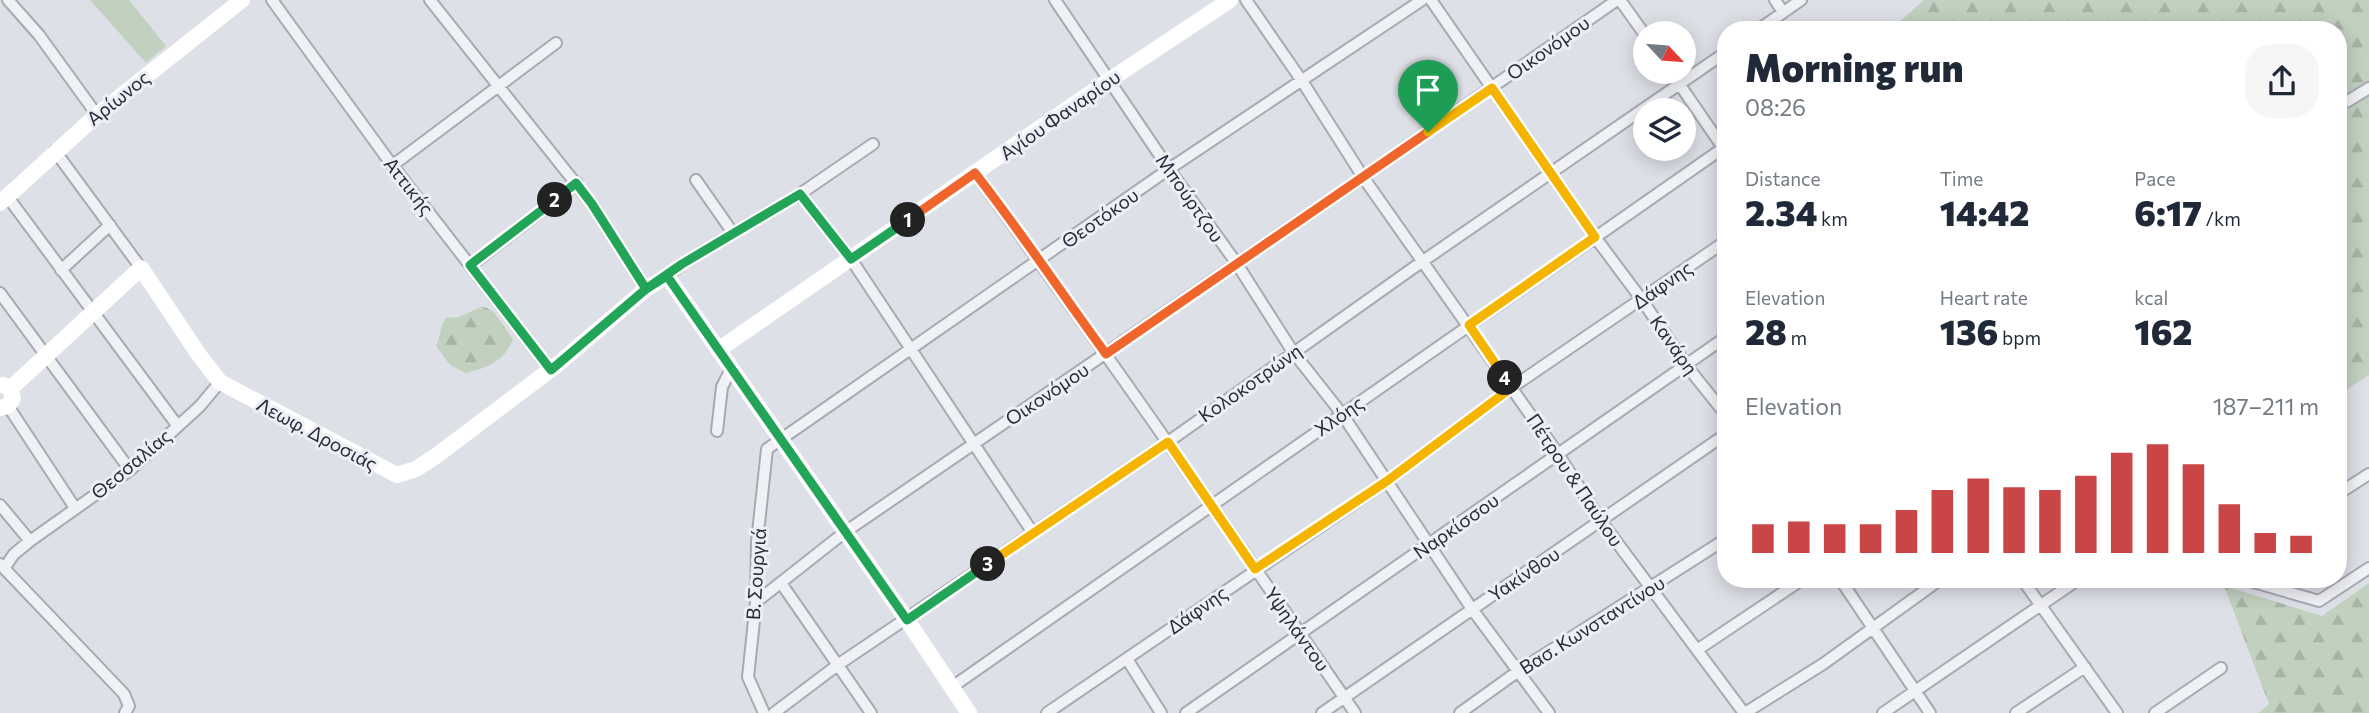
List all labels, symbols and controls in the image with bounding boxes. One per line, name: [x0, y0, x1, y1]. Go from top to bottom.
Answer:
street label: Οικονόμου: [1502, 11, 1594, 85]
north arrow: [1633, 21, 1696, 84]
map controls: [1633, 21, 1696, 161]
text: Morning run: [1745, 43, 1964, 90]
button: share: [2245, 44, 2319, 118]
pin: [1398, 60, 1458, 132]
street label: Αρίωνος: [82, 65, 154, 130]
street label: Αγίου Φαναρίου: [995, 65, 1124, 165]
icon: arrive: [1409, 71, 1447, 109]
text: 08:26: [1745, 93, 1806, 121]
button: layers: [1633, 98, 1696, 161]
street label: Μπούρτζου: [1152, 149, 1229, 246]
street label: Αττικής: [380, 152, 439, 219]
text: Distance: [1745, 167, 1821, 190]
text: Time: [1940, 167, 1983, 190]
text: Pace: [2134, 167, 2176, 190]
pin: 2: [538, 182, 572, 218]
street label: Θεοτόκου: [1057, 183, 1143, 252]
text: 2: [549, 188, 560, 211]
text: 2.34: [1745, 190, 1817, 233]
text: 14:42: [1940, 190, 2029, 233]
text: 6:17: [2134, 190, 2202, 233]
pin: 1: [890, 202, 926, 238]
text: km: [1817, 207, 1848, 230]
text: /km: [2202, 207, 2241, 230]
text: 1: [903, 208, 912, 231]
street label: Δάφνης: [1627, 256, 1696, 314]
text: Elevation: [1745, 286, 1825, 309]
text: Heart rate: [1940, 286, 2028, 309]
text: kcal: [2134, 286, 2168, 309]
text: 28: [1745, 309, 1787, 352]
text: 136: [1940, 309, 1998, 352]
text: 162: [2134, 309, 2192, 352]
street label: Κανάρη: [1646, 311, 1703, 379]
text: m: [1787, 326, 1807, 349]
text: bpm: [1998, 326, 2041, 349]
street label: Κολοκοτρώνη: [1194, 339, 1306, 427]
street label: Οικονόμου: [1001, 357, 1093, 430]
pin: 4: [1488, 360, 1522, 396]
text: 4: [1499, 366, 1510, 389]
street label: Χλόης: [1310, 391, 1368, 441]
street label: Λεωφ. Δροσιάς: [253, 392, 381, 475]
text: Elevation: [1745, 392, 1842, 420]
text: 187–211 m: [2213, 392, 2319, 420]
street label: Πέτρου & Παύλου: [1522, 409, 1628, 550]
street label: Θεσσαλίας: [86, 424, 175, 504]
street label: Ναρκίσσου: [1409, 488, 1503, 563]
street label: Β. Σουργιά: [741, 527, 770, 621]
street label: Υακίνθου: [1484, 541, 1564, 606]
pin: 3: [970, 546, 1006, 582]
text: 3: [982, 552, 993, 575]
street label: Βασ. Κωνσταντίνου: [1515, 571, 1669, 679]
street label: Δάφνης: [1162, 581, 1231, 639]
street label: Υψηλάντου: [1260, 582, 1335, 675]

